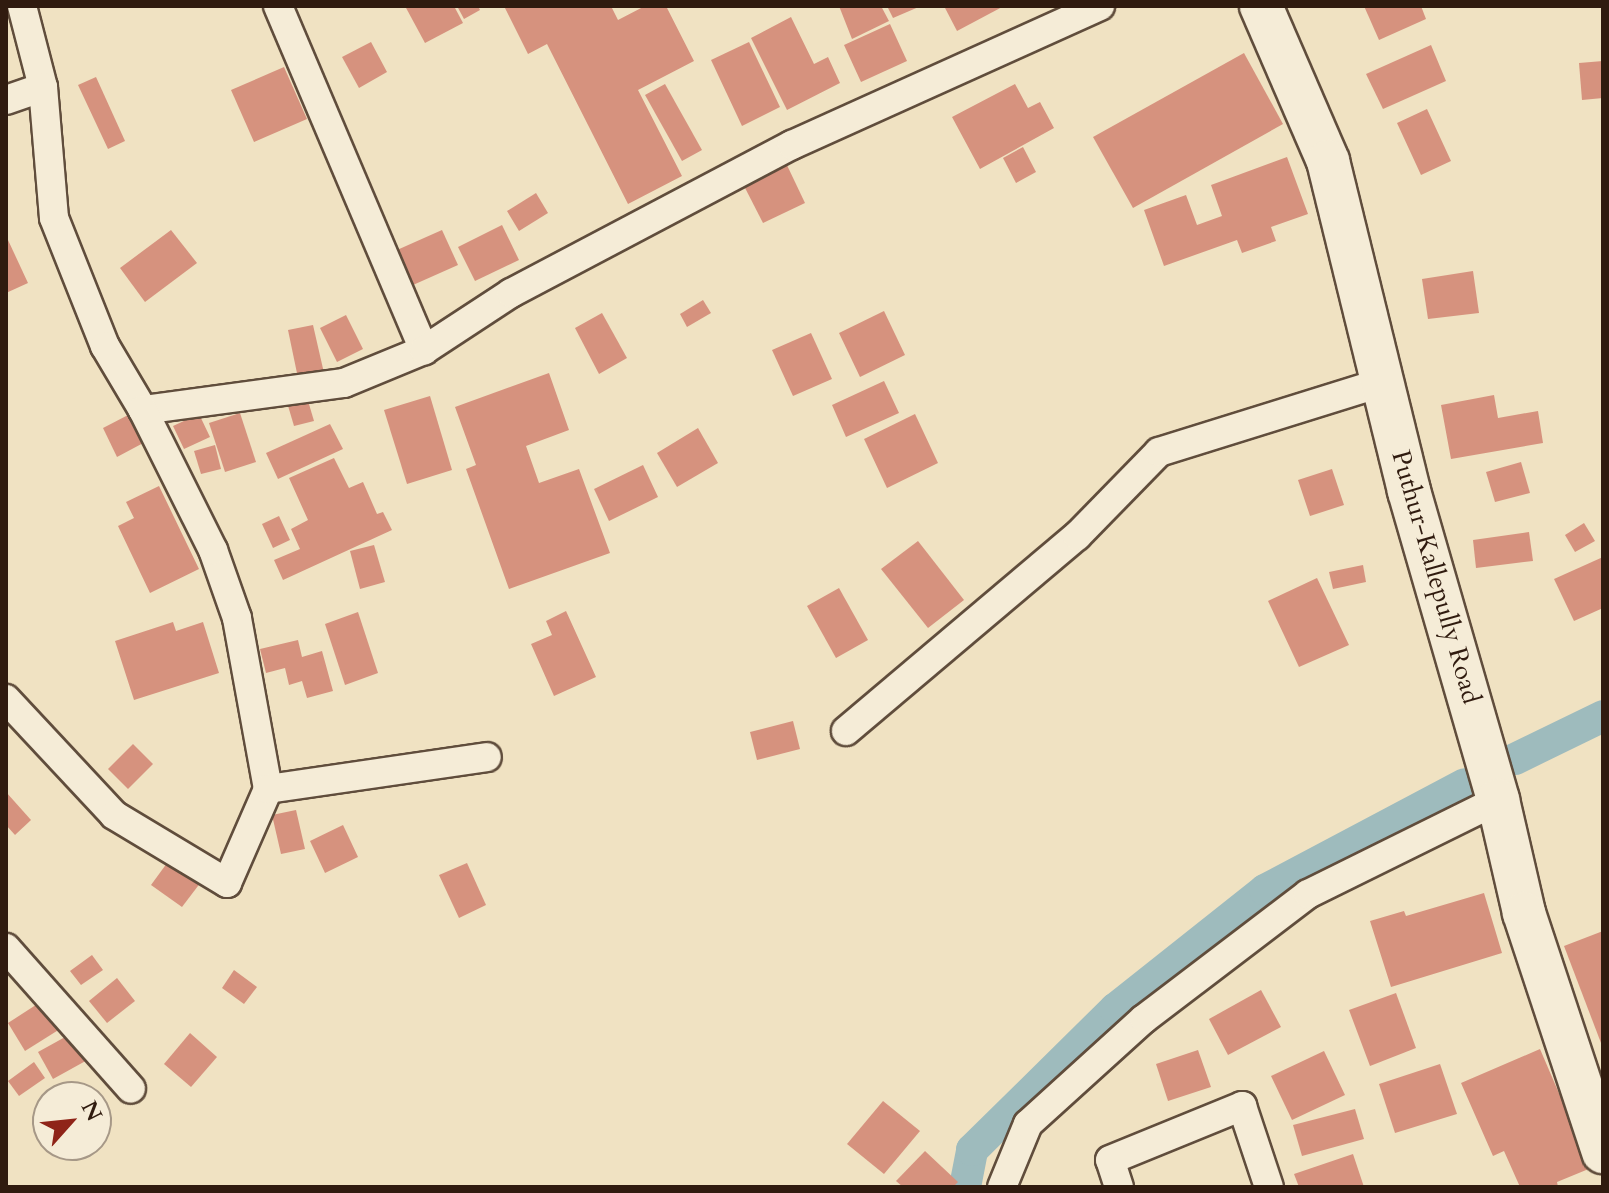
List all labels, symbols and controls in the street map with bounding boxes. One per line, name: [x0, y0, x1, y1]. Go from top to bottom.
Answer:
street label: Puthur-Kallepully Road: [1385, 447, 1487, 707]
north arrow: [32, 1081, 112, 1161]
text: N: [74, 1096, 109, 1126]

